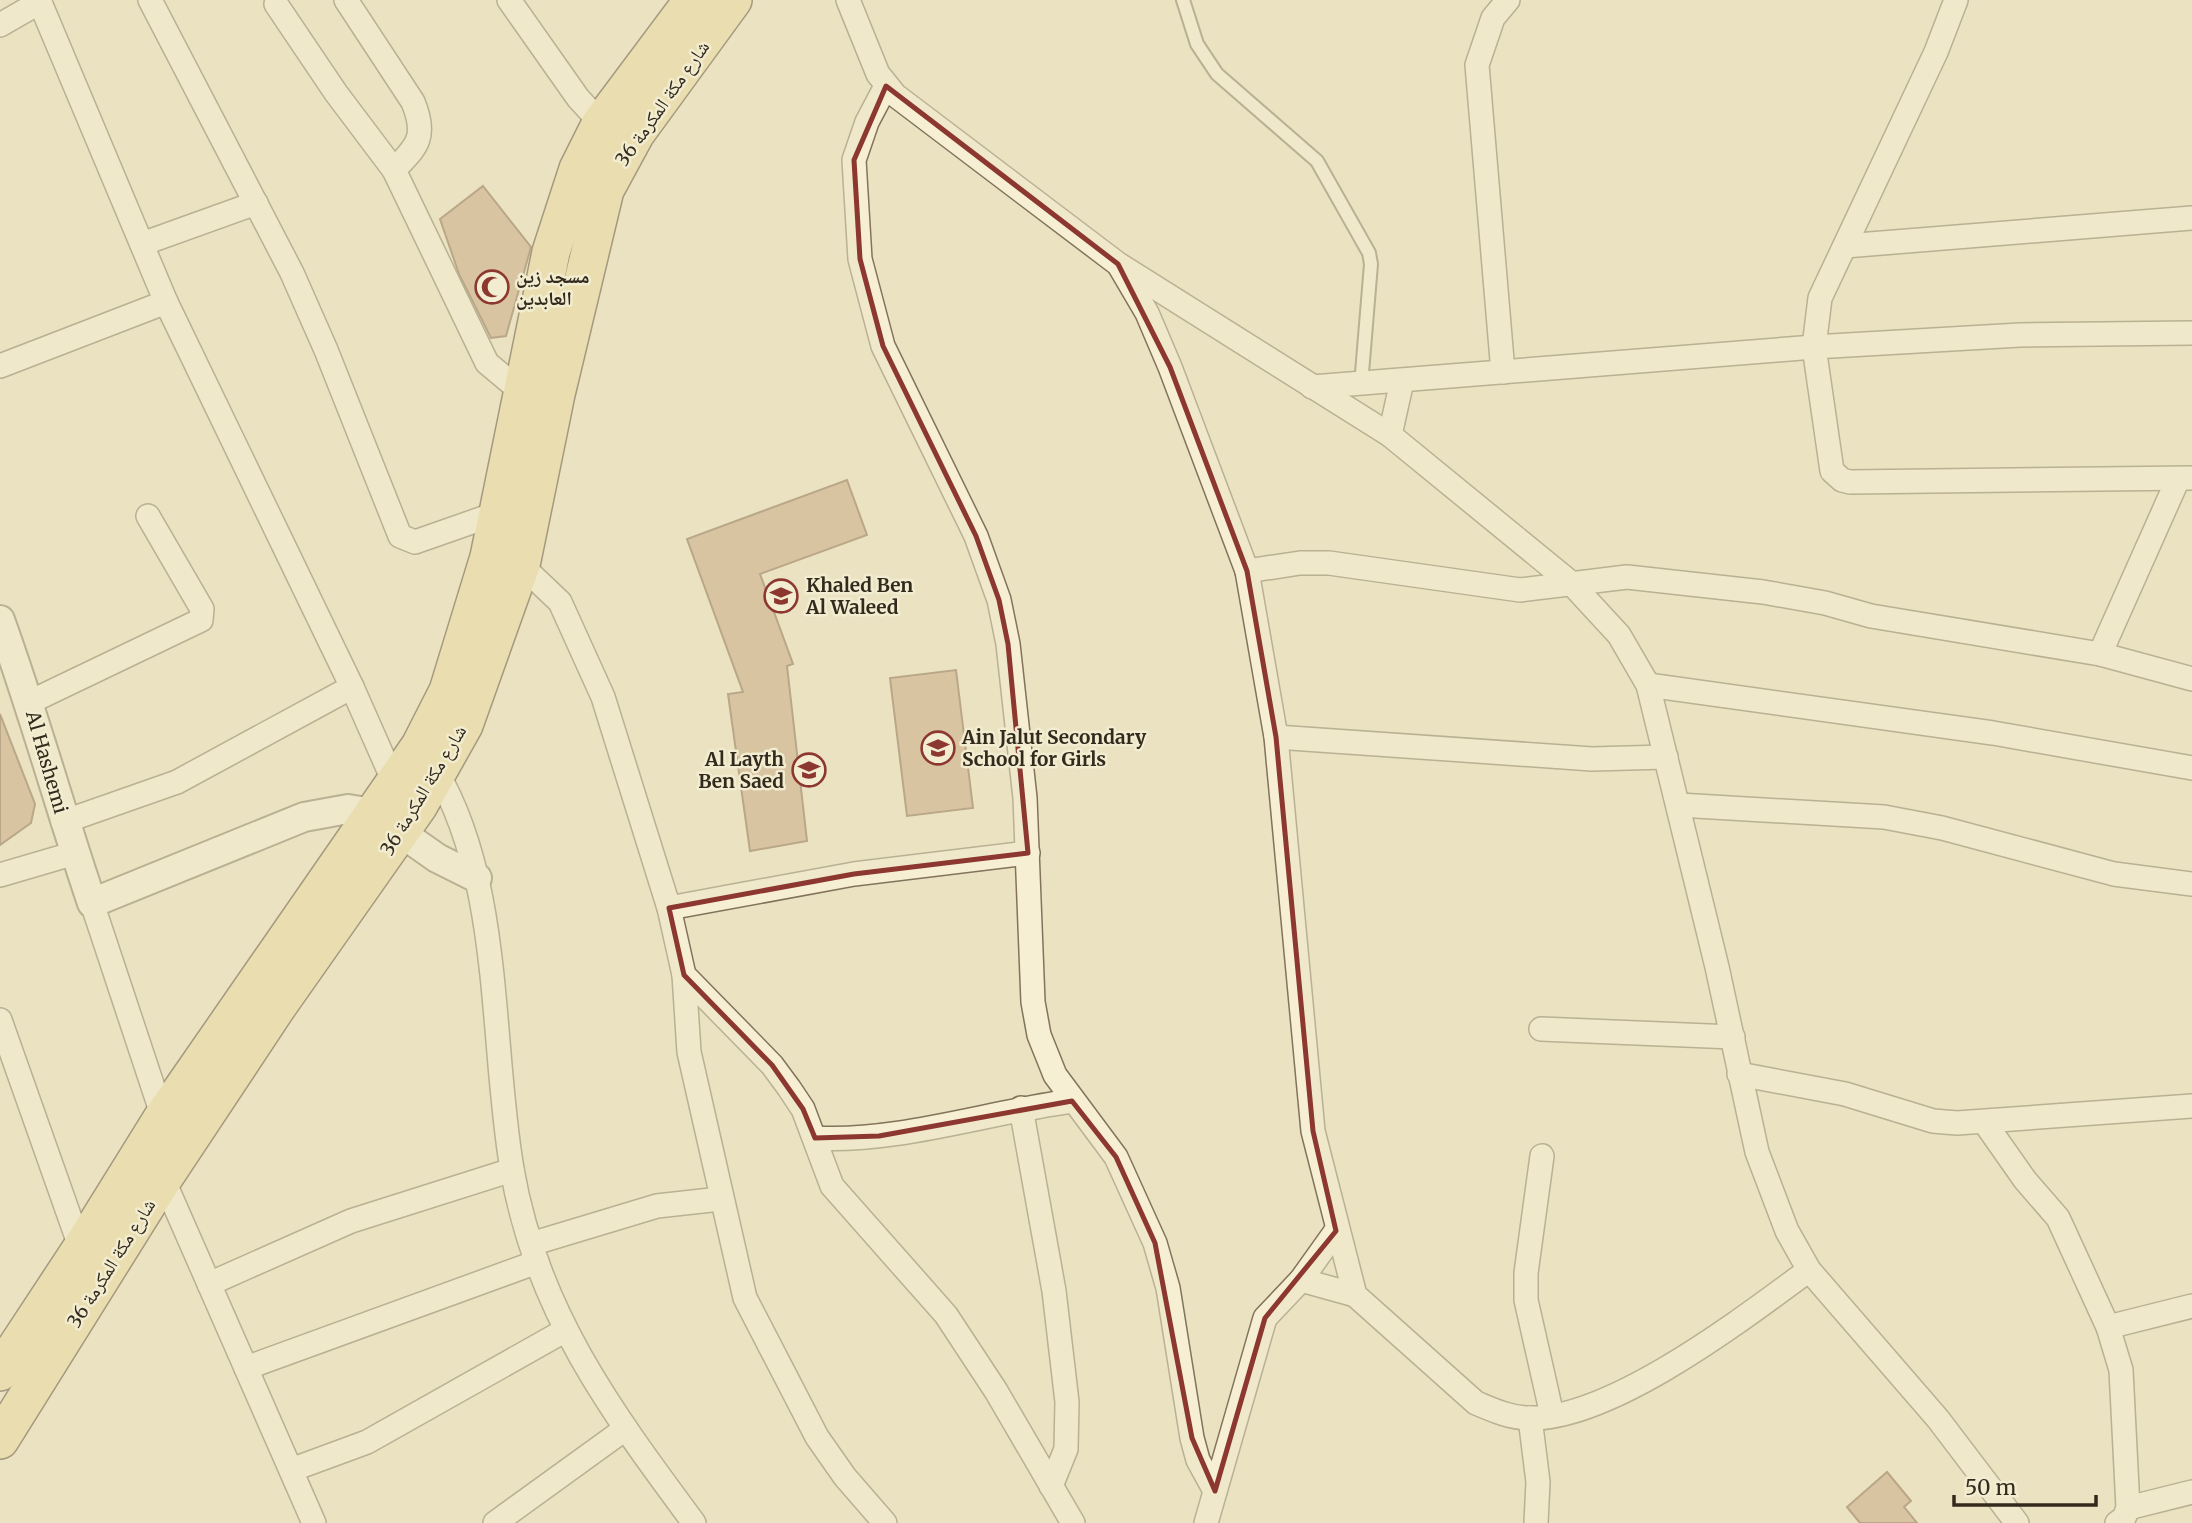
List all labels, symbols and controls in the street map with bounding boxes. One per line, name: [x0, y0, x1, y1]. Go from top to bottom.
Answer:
street label: شارع مكة المكرمة 36: [610, 36, 714, 170]
place label: مسجد زين العابدين: [516, 264, 590, 310]
mosque icon: مسجد زين العابدين: [473, 268, 511, 306]
place label: Khaled Ben Al Waleed: [805, 573, 913, 619]
school or university icon: Khaled Ben Al Waleed: [762, 577, 800, 615]
street label: Al Hashemi: [21, 707, 73, 816]
street label: شارع مكة المكرمة 36: [375, 720, 471, 860]
place label: Ain Jalut Secondary School for Girls: [961, 725, 1147, 771]
school or university icon: Ain Jalut Secondary School for Girls: [919, 729, 957, 767]
place label: Al Layth Ben Saed: [698, 747, 784, 793]
school or university icon: Al Layth Ben Saed: [790, 751, 828, 789]
street label: شارع مكة المكرمة 36: [62, 1194, 160, 1332]
scale bar: [1954, 1464, 2096, 1508]
text: 50 m: [1965, 1474, 2016, 1501]

